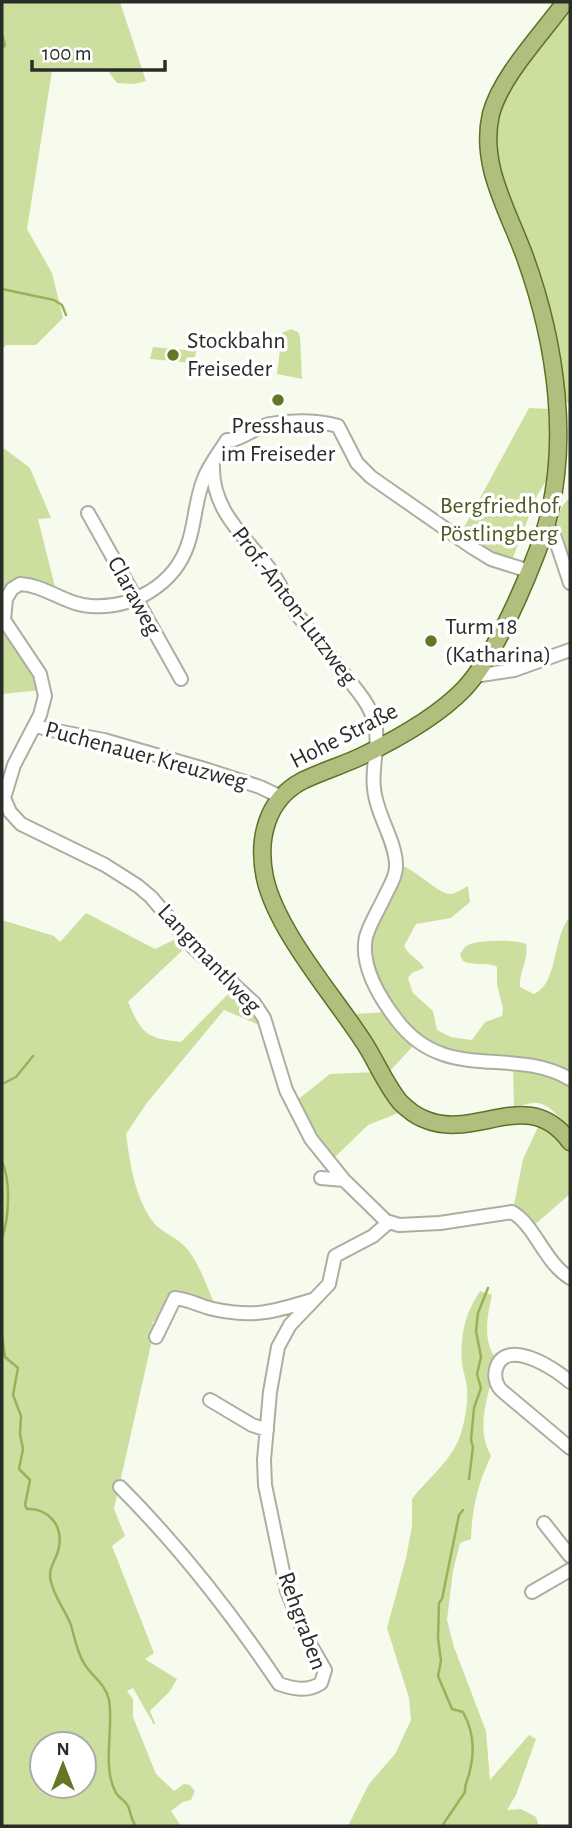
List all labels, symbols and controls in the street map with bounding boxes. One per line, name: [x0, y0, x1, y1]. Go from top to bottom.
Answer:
scale bar: [32, 28, 164, 72]
text: 100 m: [42, 43, 92, 64]
place label: Stockbahn Freiseder: [187, 329, 286, 381]
marker: Stockbahn Freiseder: [165, 347, 181, 363]
marker: Presshaus im Freiseder: [270, 392, 286, 408]
place label: Presshaus im Freiseder: [221, 414, 335, 466]
park label: Bergfriedhof Pöstlingberg: [440, 494, 560, 546]
street label: Prof.-Anton-Lutzweg: [227, 522, 361, 690]
street label: Claraweg: [103, 553, 165, 640]
place label: Turm 18 (Katharina): [445, 615, 551, 667]
marker: Turm 18 (Katharina): [423, 633, 439, 649]
street label: Hohe Straße: [286, 699, 402, 773]
street label: Puchenauer Kreuzweg: [43, 718, 250, 795]
street label: Langmantlweg: [153, 900, 265, 1018]
street label: Rehgraben: [273, 1569, 331, 1673]
north arrow: [28, 1730, 98, 1800]
text: N: [56, 1740, 70, 1759]

